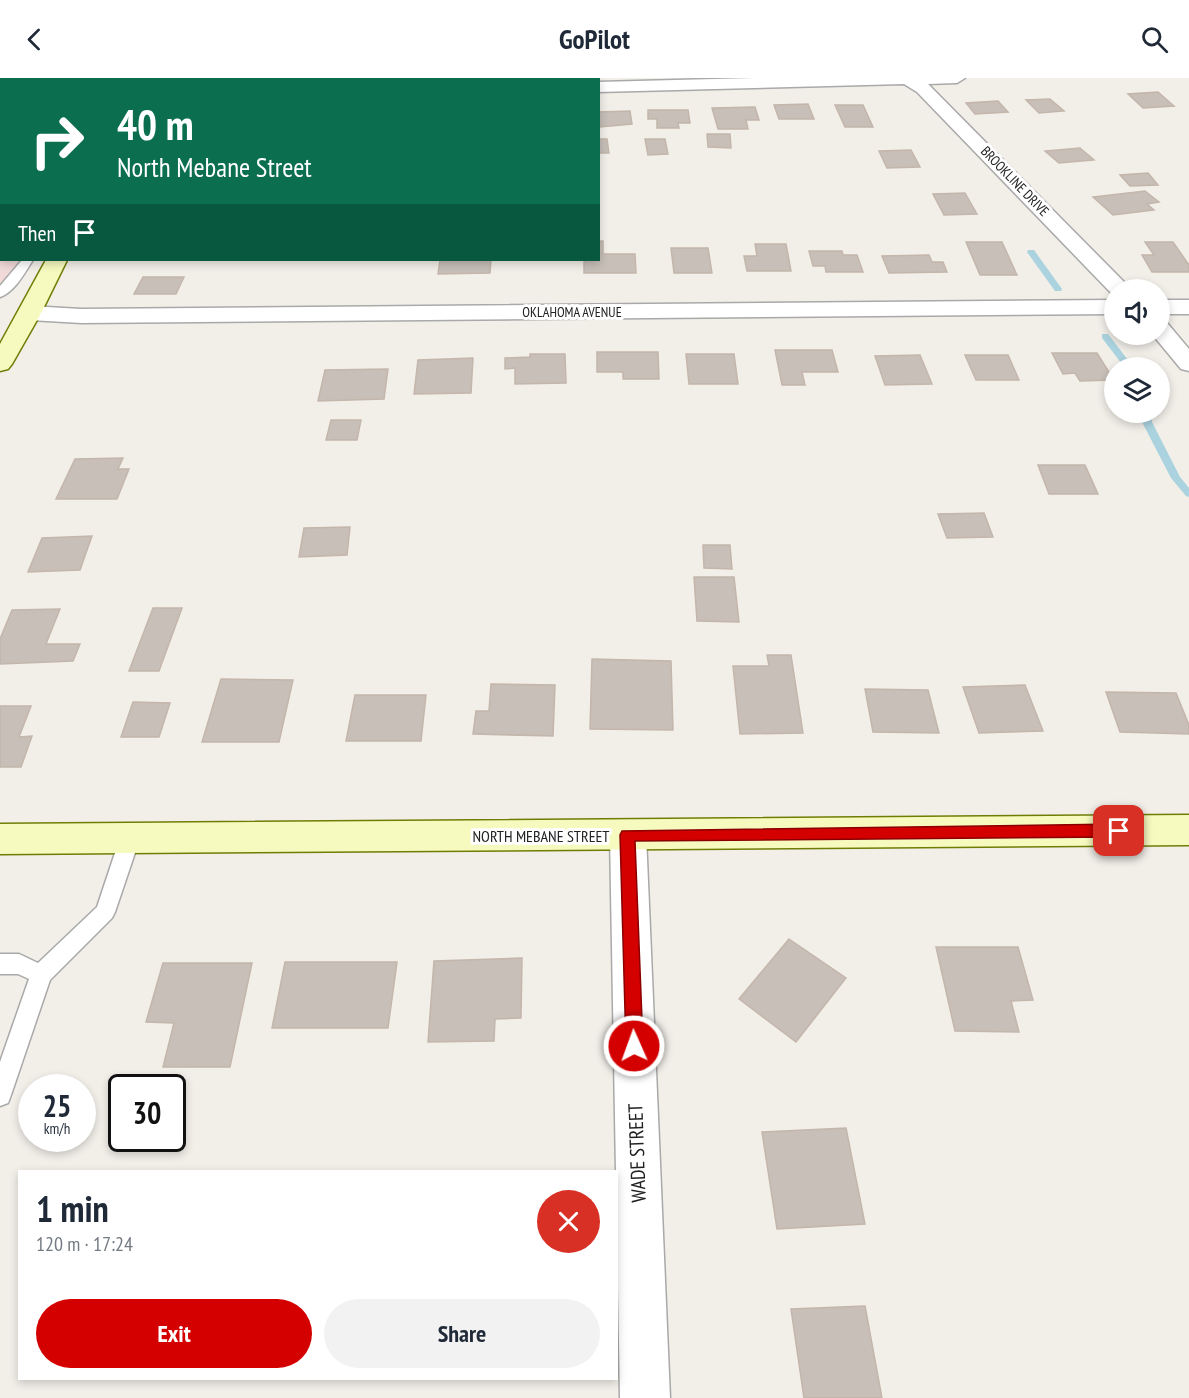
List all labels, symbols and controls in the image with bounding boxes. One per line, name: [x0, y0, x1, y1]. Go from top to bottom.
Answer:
text: GoPilot: [559, 22, 630, 56]
icon: back: [18, 23, 51, 56]
icon: search: [1138, 23, 1171, 56]
text: 40 m: [117, 97, 194, 152]
icon: right: [18, 102, 96, 180]
street label: BROOKLINE DRIVE: [977, 142, 1053, 220]
text: North Mebane Street: [117, 150, 312, 184]
icon: arrive: [68, 216, 101, 249]
text: Then: [18, 219, 56, 247]
map controls: [1104, 279, 1170, 423]
button: sound: [1104, 279, 1170, 345]
street label: OKLAHOMA AVENUE: [522, 303, 622, 321]
button: layers: [1104, 357, 1170, 423]
pin: [1093, 805, 1144, 856]
icon: arrive: [1102, 814, 1135, 847]
street label: NORTH MEBANE STREET: [472, 826, 610, 846]
position arrow: [602, 1014, 666, 1078]
speed limit sign: 30: [108, 1074, 186, 1152]
text: 25: [43, 1086, 71, 1125]
street label: WADE STREET: [622, 1103, 652, 1203]
text: km/h: [44, 1119, 70, 1138]
text: 1 min: [36, 1185, 109, 1232]
button: close: [537, 1190, 600, 1253]
text: 120 m · 17:24: [36, 1231, 133, 1257]
button: Exit: [36, 1299, 312, 1368]
button: Share: [324, 1299, 600, 1368]

